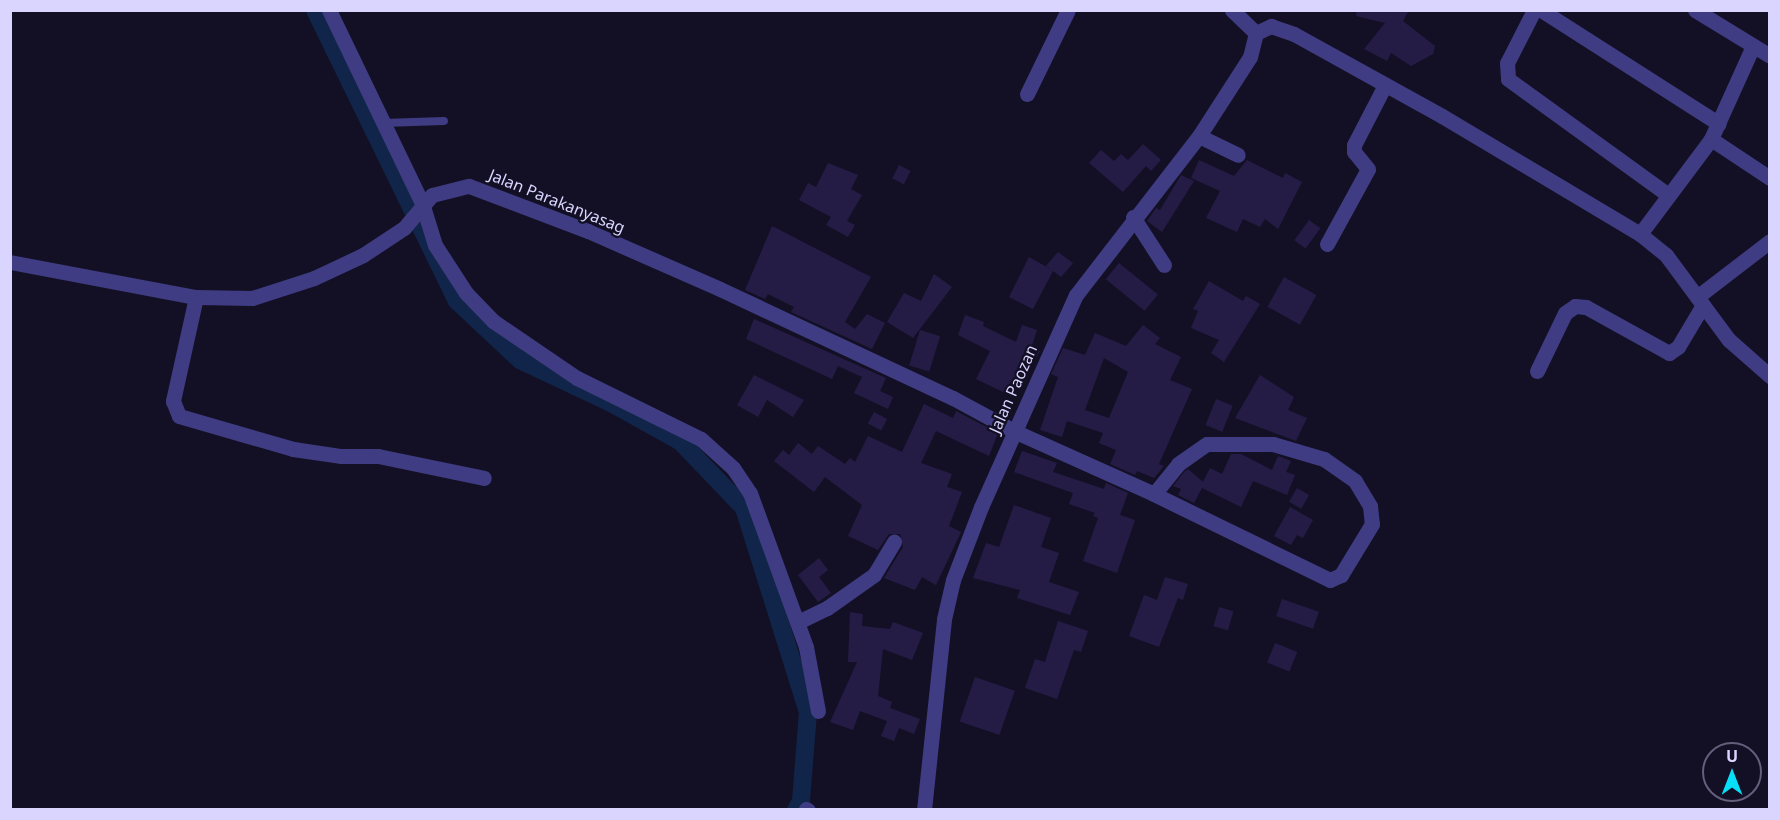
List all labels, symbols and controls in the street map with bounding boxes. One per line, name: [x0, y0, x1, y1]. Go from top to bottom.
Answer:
street label: Jalan Parakanyasag: [486, 165, 628, 237]
street label: Jalan Paozan: [985, 342, 1041, 436]
north arrow: [1702, 742, 1762, 802]
text: U: [1726, 745, 1738, 767]

